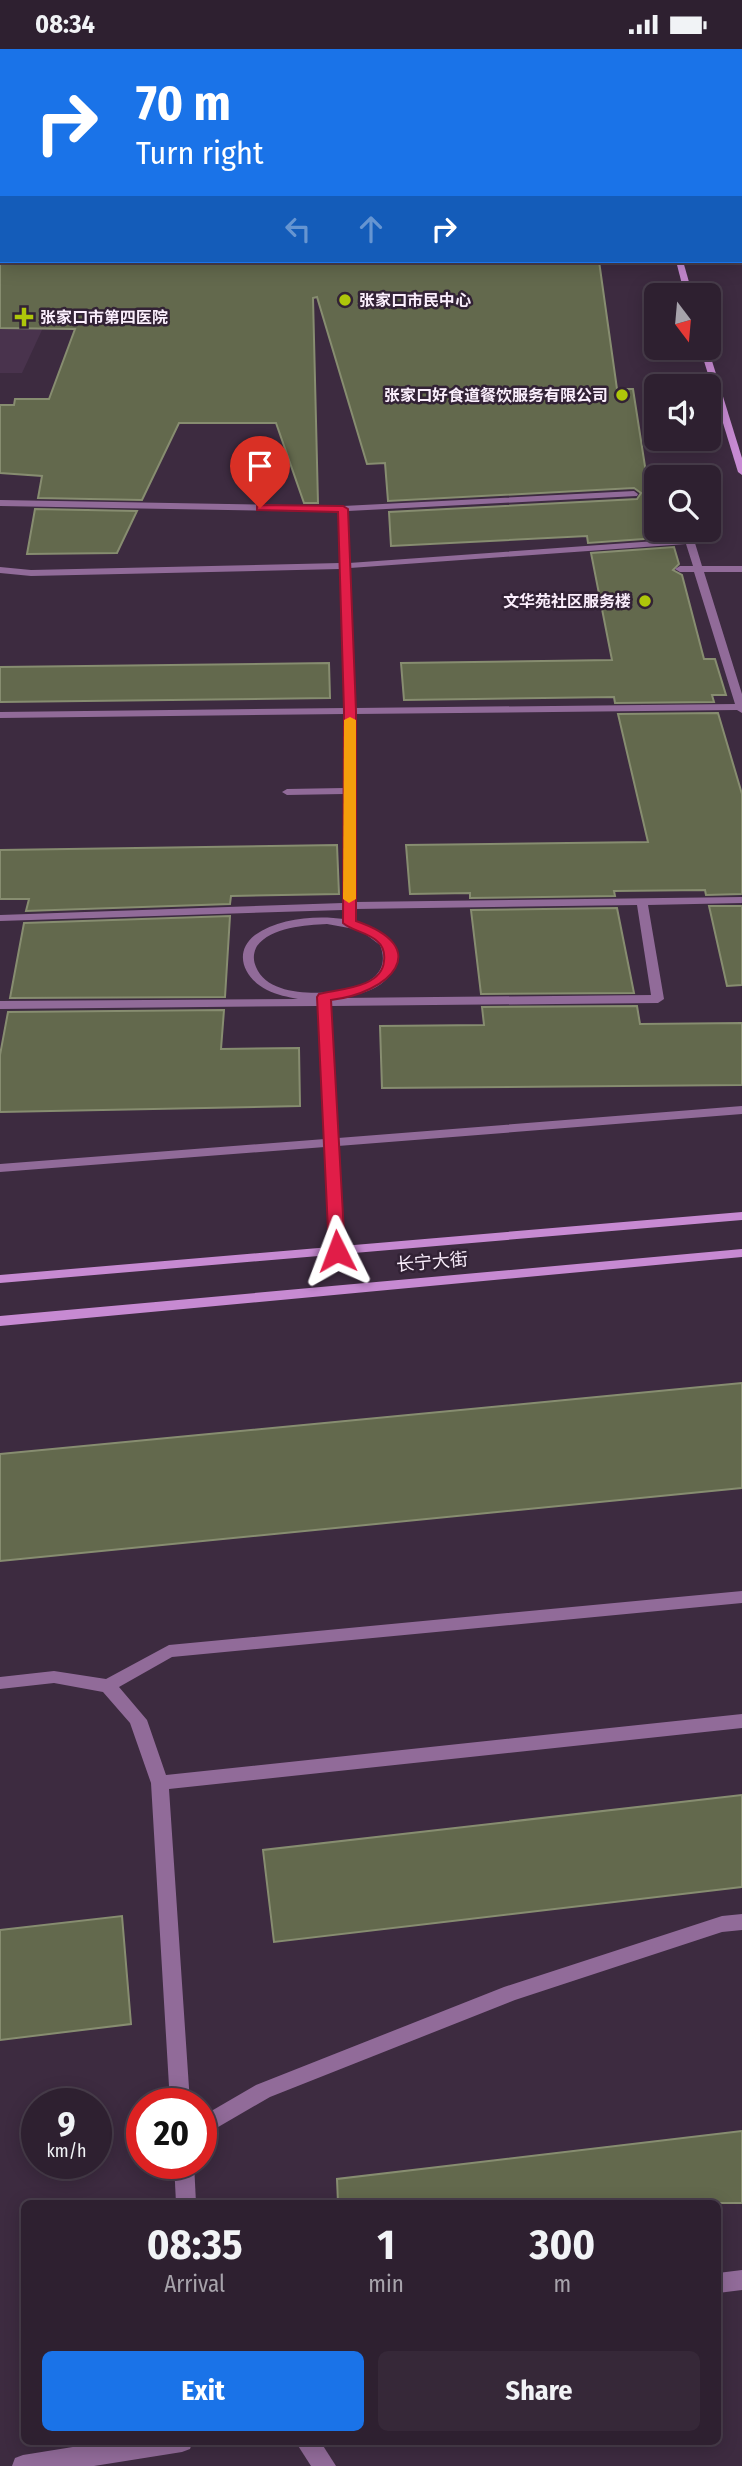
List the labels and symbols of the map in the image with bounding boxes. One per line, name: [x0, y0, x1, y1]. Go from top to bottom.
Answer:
north arrow: [644, 283, 721, 361]
place label: 张家口市民中心: [359, 291, 471, 310]
marker: 张家口市民中心: [337, 292, 353, 308]
marker: 张家口市第四医院: [14, 307, 34, 327]
place label: 张家口市第四医院: [40, 308, 168, 327]
place label: 张家口好食道餐饮服务有限公司: [384, 386, 608, 405]
marker: 张家口好食道餐饮服务有限公司: [614, 387, 630, 403]
pin: [230, 436, 290, 508]
place label: 文华苑社区服务楼: [503, 592, 631, 611]
marker: 文华苑社区服务楼: [637, 593, 653, 609]
position arrow: [300, 1214, 374, 1288]
street label: 长宁大街: [395, 1248, 469, 1276]
speed limit sign: 20: [126, 2088, 217, 2179]

